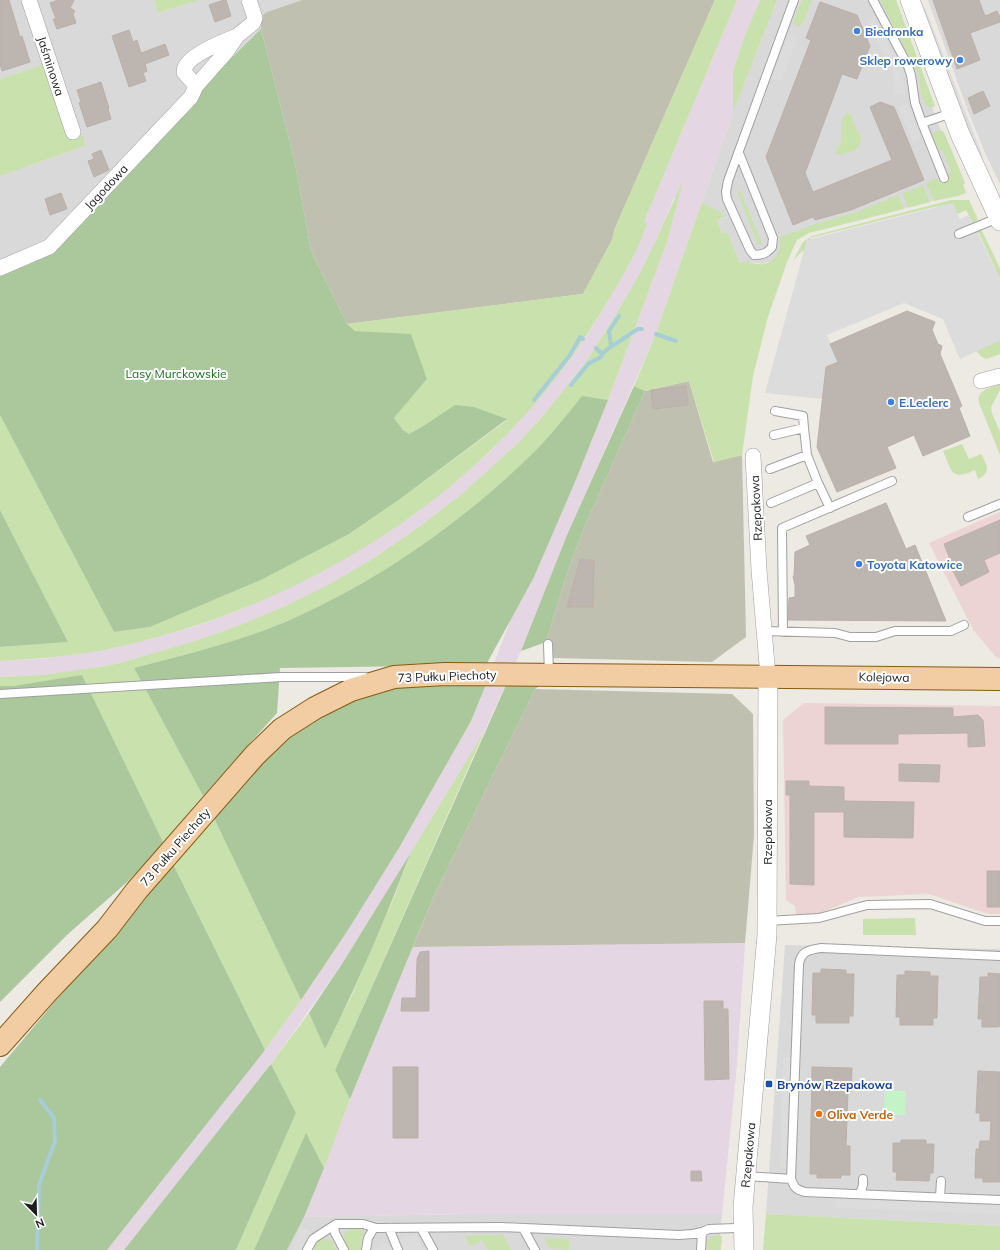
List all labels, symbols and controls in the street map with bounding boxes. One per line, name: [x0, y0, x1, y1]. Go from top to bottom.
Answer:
place label: Biedronka: [865, 24, 923, 39]
marker: Biedronka: [852, 26, 862, 36]
street label: Jaśminowa: [34, 34, 68, 98]
place label: Sklep rowerowy: [860, 53, 952, 68]
marker: Sklep rowerowy: [955, 55, 965, 65]
street label: Jagodowa: [81, 161, 131, 213]
park label: Lasy Murckowskie: [125, 366, 227, 381]
place label: E.Leclerc: [899, 395, 949, 410]
marker: E.Leclerc: [886, 397, 896, 407]
street label: Rzepakowa: [747, 475, 765, 541]
place label: Toyota Katowice: [867, 557, 963, 572]
marker: Toyota Katowice: [854, 559, 864, 569]
street label: 73 Pułku Piechoty: [397, 667, 497, 685]
street label: Kolejowa: [858, 669, 910, 685]
street label: Rzepakowa: [760, 799, 775, 865]
street label: 73 Pułku Piechoty: [137, 804, 214, 889]
place label: Brynów Rzepakowa: [777, 1077, 892, 1092]
marker: Brynów Rzepakowa: [764, 1079, 774, 1089]
place label: Oliva Verde: [827, 1107, 893, 1122]
marker: Oliva Verde: [814, 1109, 824, 1119]
street label: Rzepakowa: [738, 1122, 758, 1188]
north arrow: [16, 1194, 56, 1234]
text: N: [33, 1215, 46, 1231]

